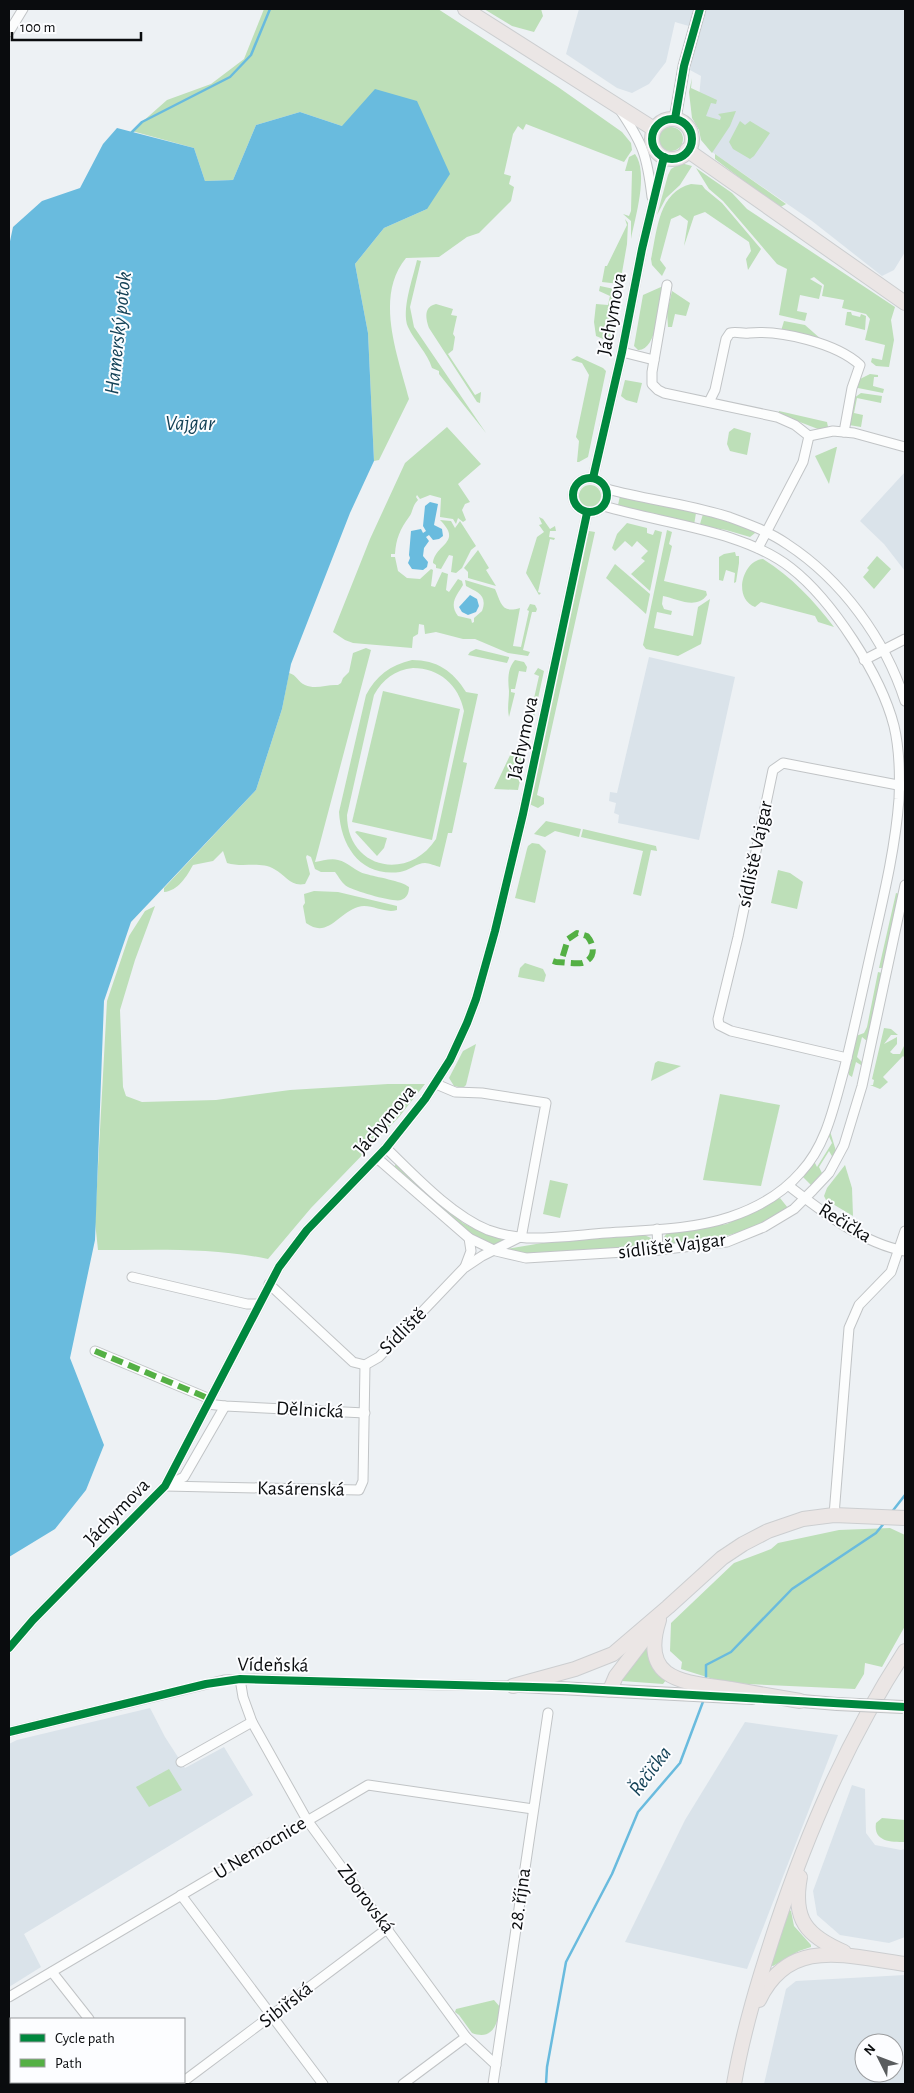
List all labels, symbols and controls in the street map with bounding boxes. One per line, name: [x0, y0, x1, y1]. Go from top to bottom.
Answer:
scale bar: [12, 10, 141, 42]
text: 100 m: [20, 20, 55, 35]
water label: Hamerský potok: [101, 270, 136, 396]
street label: Jáchymova: [594, 271, 630, 357]
water label: Vajgar: [165, 413, 216, 434]
street label: Jáchymova: [504, 695, 542, 781]
street label: sídliště Vajgar: [734, 799, 776, 909]
street label: Jáchymova: [350, 1081, 420, 1159]
street label: Řečička: [815, 1199, 875, 1246]
street label: sídliště Vajgar: [617, 1229, 727, 1263]
street label: Sídliště: [376, 1304, 430, 1358]
street label: Dělnická: [276, 1398, 344, 1422]
street label: Jáchymova: [81, 1475, 153, 1549]
street label: Kasárenská: [257, 1478, 345, 1500]
street label: Vídeňská: [237, 1654, 309, 1676]
water label: Řečička: [623, 1741, 675, 1800]
street label: U Nemocnice: [210, 1813, 310, 1883]
street label: Zborovská: [334, 1861, 398, 1937]
street label: 28. října: [506, 1867, 534, 1931]
street label: Sibiřská: [256, 1978, 316, 2032]
legend: [10, 2018, 185, 2083]
text: Cycle path: [55, 2031, 115, 2046]
north arrow: [854, 2033, 904, 2083]
text: N: [862, 2042, 879, 2058]
text: Path: [55, 2056, 82, 2071]

